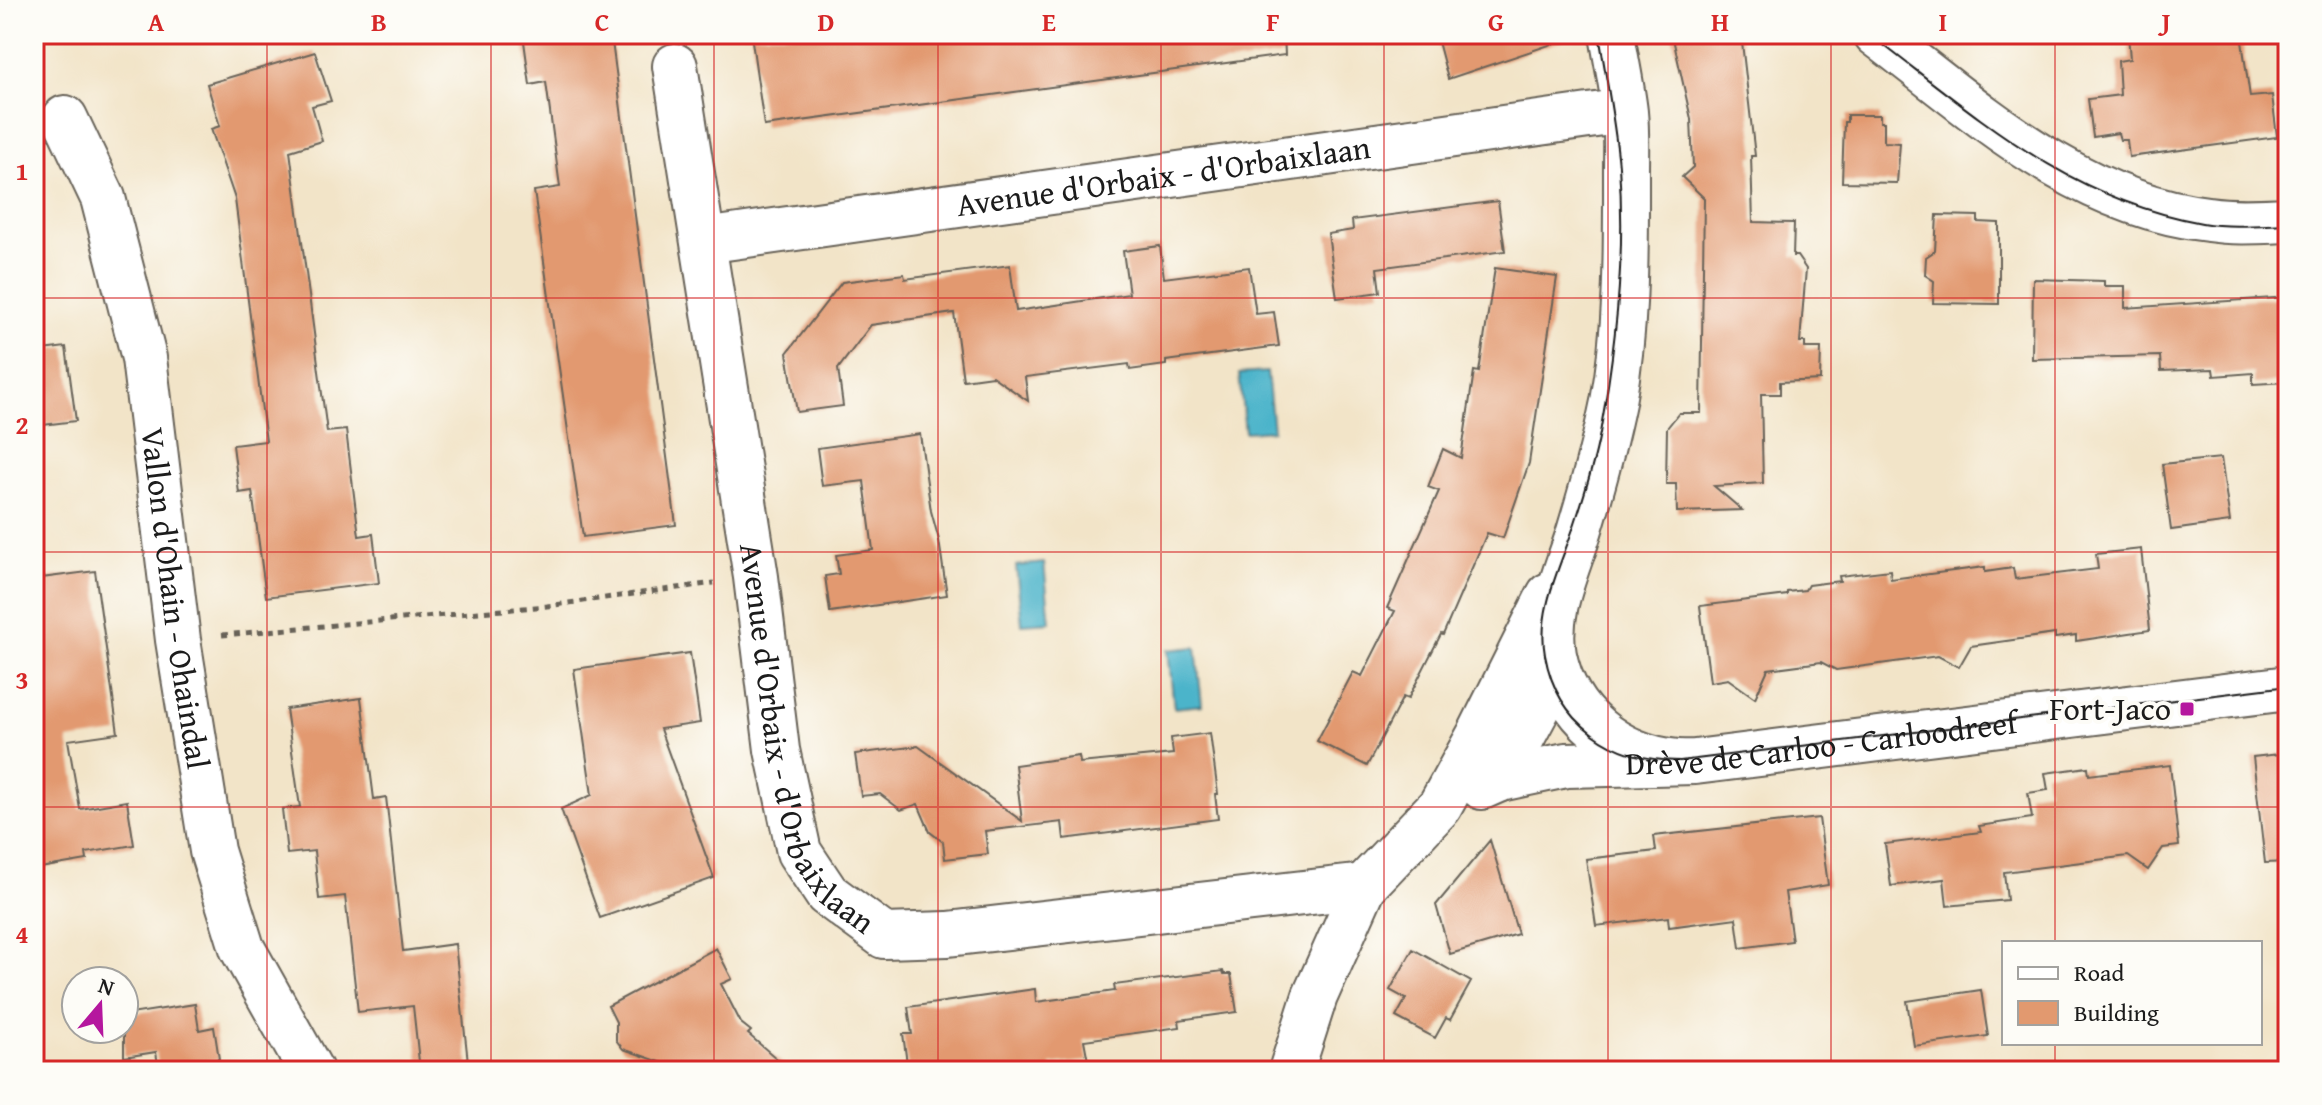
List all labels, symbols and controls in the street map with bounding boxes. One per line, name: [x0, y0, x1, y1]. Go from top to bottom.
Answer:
text: A: [148, 2, 165, 41]
text: B: [371, 2, 387, 41]
text: C: [595, 2, 609, 41]
text: D: [818, 2, 834, 41]
text: E: [1042, 2, 1056, 41]
text: F: [1266, 2, 1280, 41]
text: G: [1488, 2, 1504, 41]
text: H: [1711, 2, 1729, 41]
text: I: [1939, 2, 1947, 41]
text: J: [2158, 2, 2171, 41]
street label: Avenue d'Orbaix - d'Orbaixlaan: [953, 123, 1373, 228]
text: 1: [15, 151, 29, 190]
text: 2: [15, 405, 29, 444]
street label: Vallon d'Ohain - Ohaindal: [130, 425, 222, 772]
street label: Avenue d'Orbaix - d'Orbaixlaan: [728, 540, 885, 945]
text: 3: [15, 660, 29, 699]
place label: Fort-Jaco: [2049, 685, 2171, 732]
street label: Drève de Carloo - Carloodreef: [1625, 698, 2023, 787]
marker: Fort-Jaco: [2178, 700, 2196, 718]
text: 4: [15, 914, 29, 953]
legend: [2002, 941, 2262, 1045]
text: Road: [2074, 955, 2124, 990]
north arrow: [60, 965, 140, 1045]
text: N: [94, 969, 119, 1004]
text: Building: [2074, 995, 2159, 1030]

